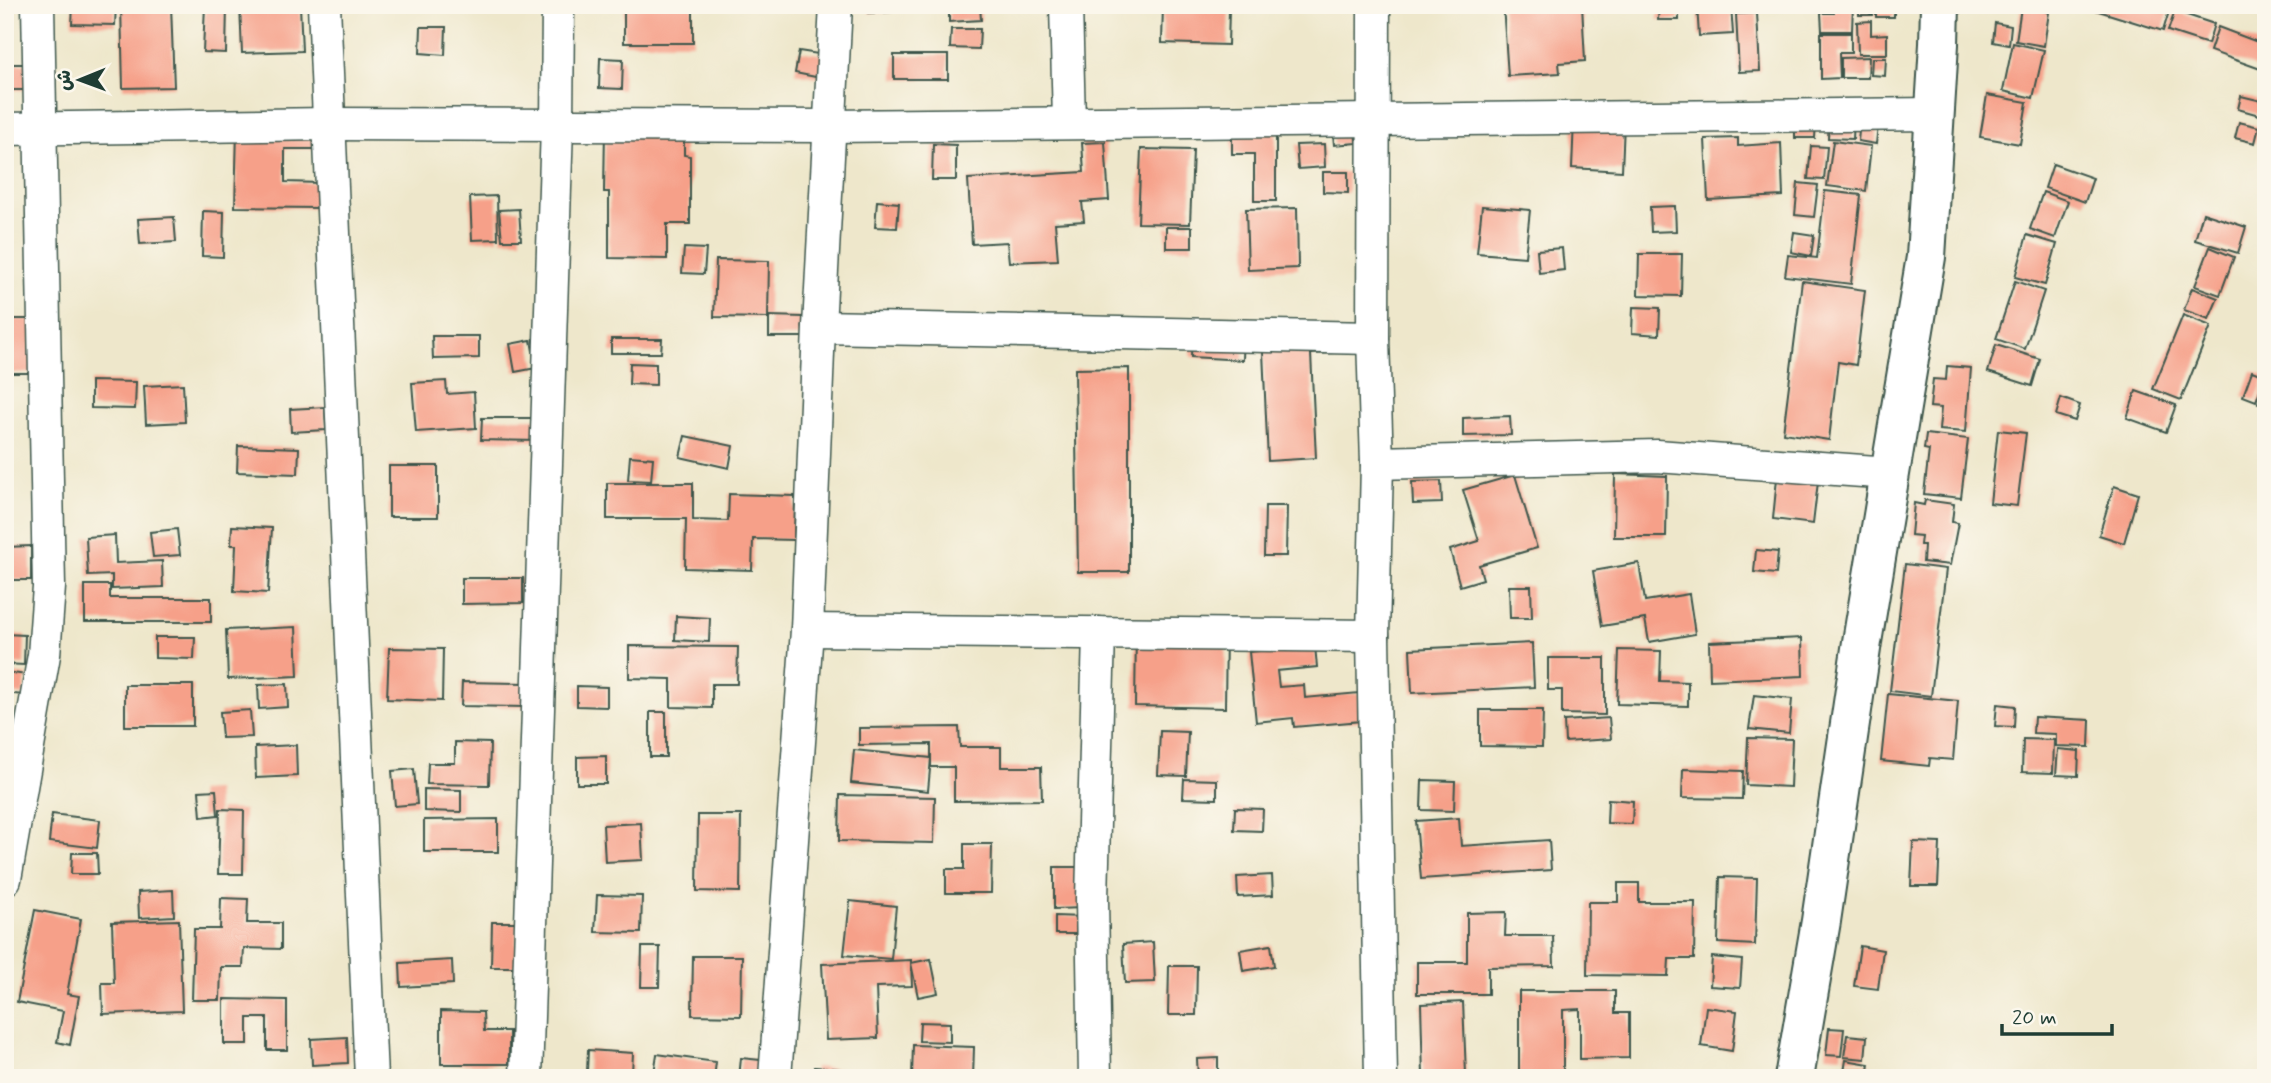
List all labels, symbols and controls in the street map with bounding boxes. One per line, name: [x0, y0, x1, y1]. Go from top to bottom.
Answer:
north arrow: [46, 46, 116, 116]
text: ش: [52, 70, 77, 91]
scale bar: [2002, 992, 2112, 1036]
text: 20 m: [2012, 1004, 2057, 1032]

